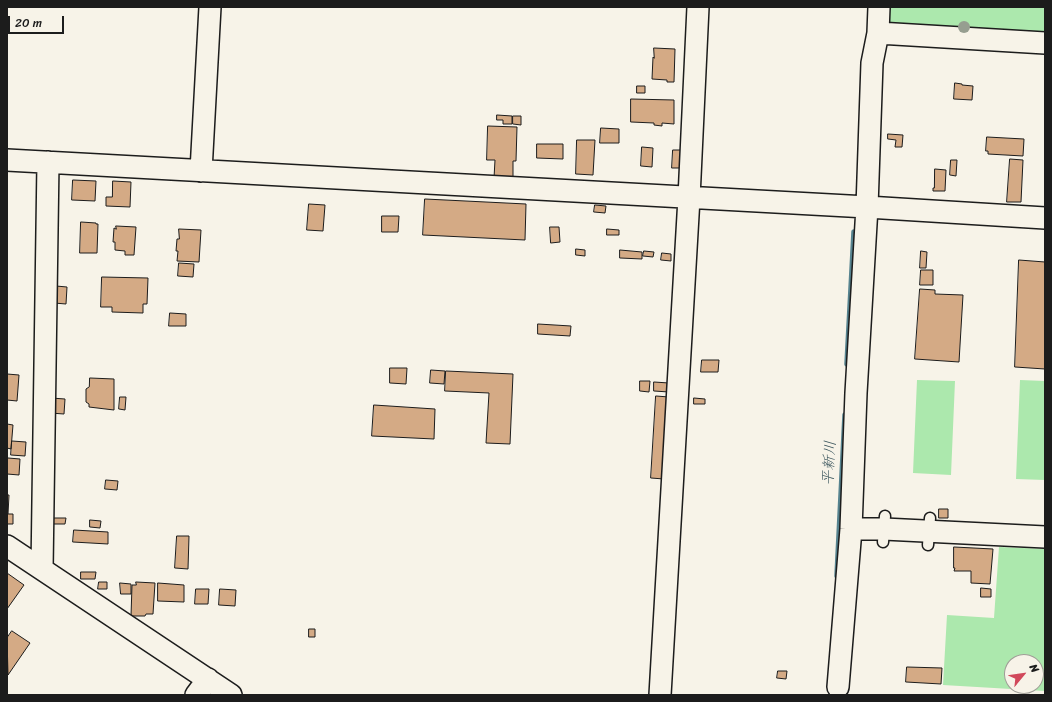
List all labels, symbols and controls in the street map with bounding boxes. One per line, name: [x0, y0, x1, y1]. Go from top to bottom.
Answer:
scale bar: [10, 8, 66, 34]
text: 20 m: [15, 12, 42, 34]
water label: 平新川: [820, 440, 840, 486]
north arrow: [1004, 654, 1044, 694]
text: N: [1024, 660, 1044, 676]

